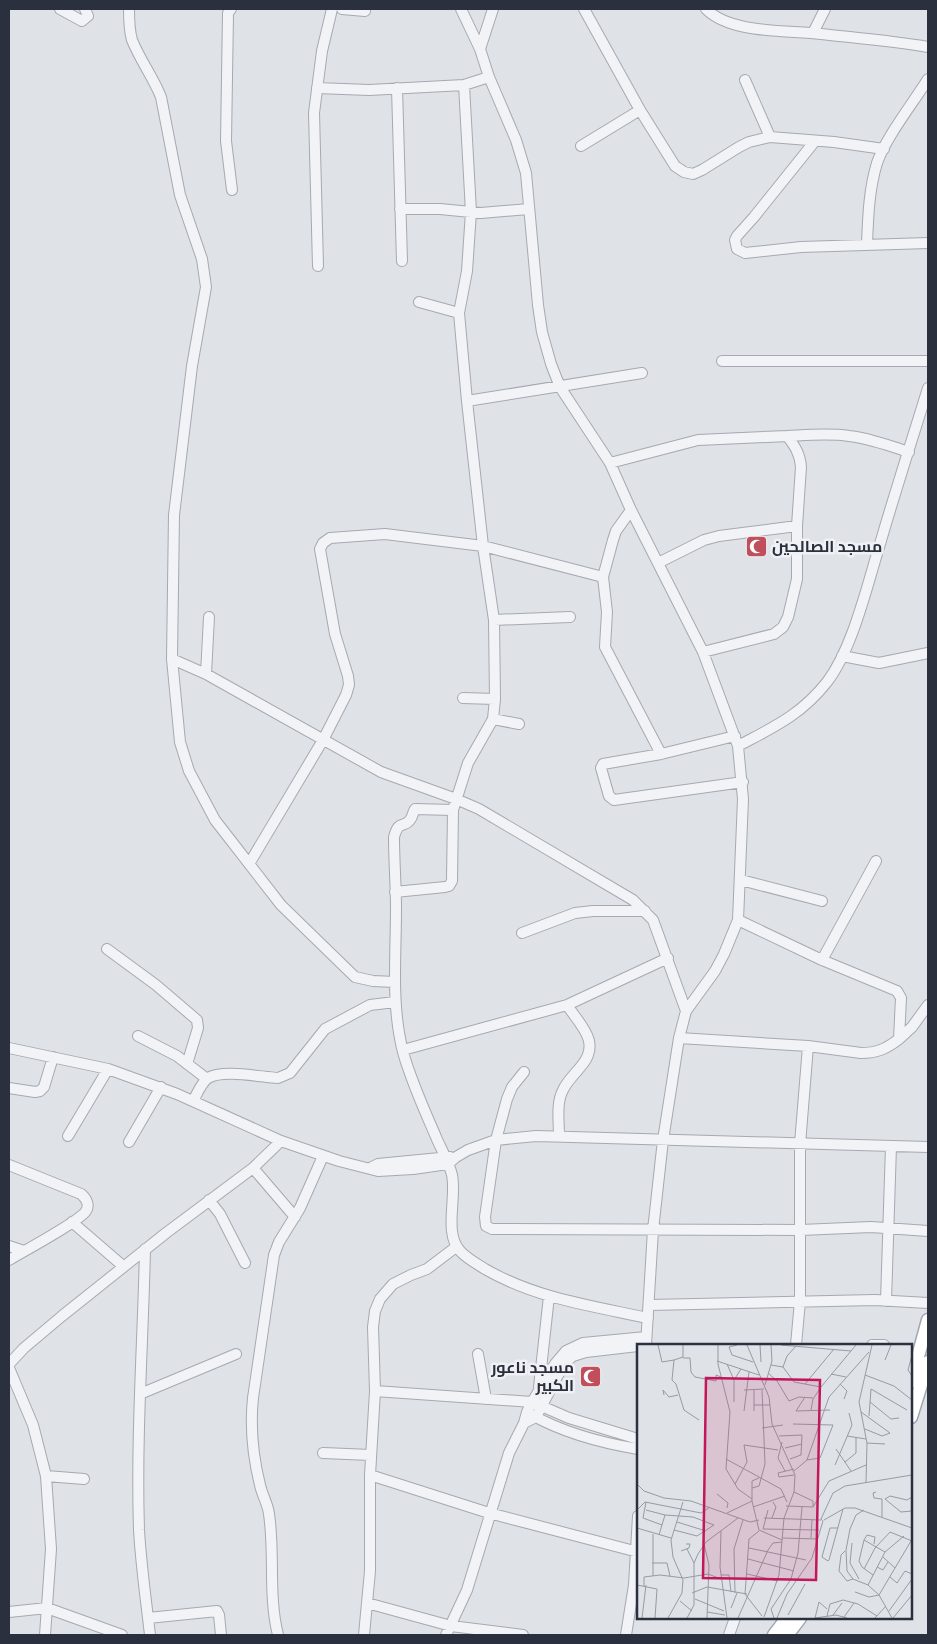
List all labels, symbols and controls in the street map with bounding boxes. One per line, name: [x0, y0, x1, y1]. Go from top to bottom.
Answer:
mosque icon: مسجد الصالحين: [744, 534, 768, 558]
place label: مسجد الصالحين: [772, 537, 882, 556]
inset map: [637, 1344, 912, 1619]
place label: مسجد ناعور الكبير: [490, 1358, 574, 1395]
mosque icon: مسجد ناعور الكبير: [578, 1364, 602, 1388]

